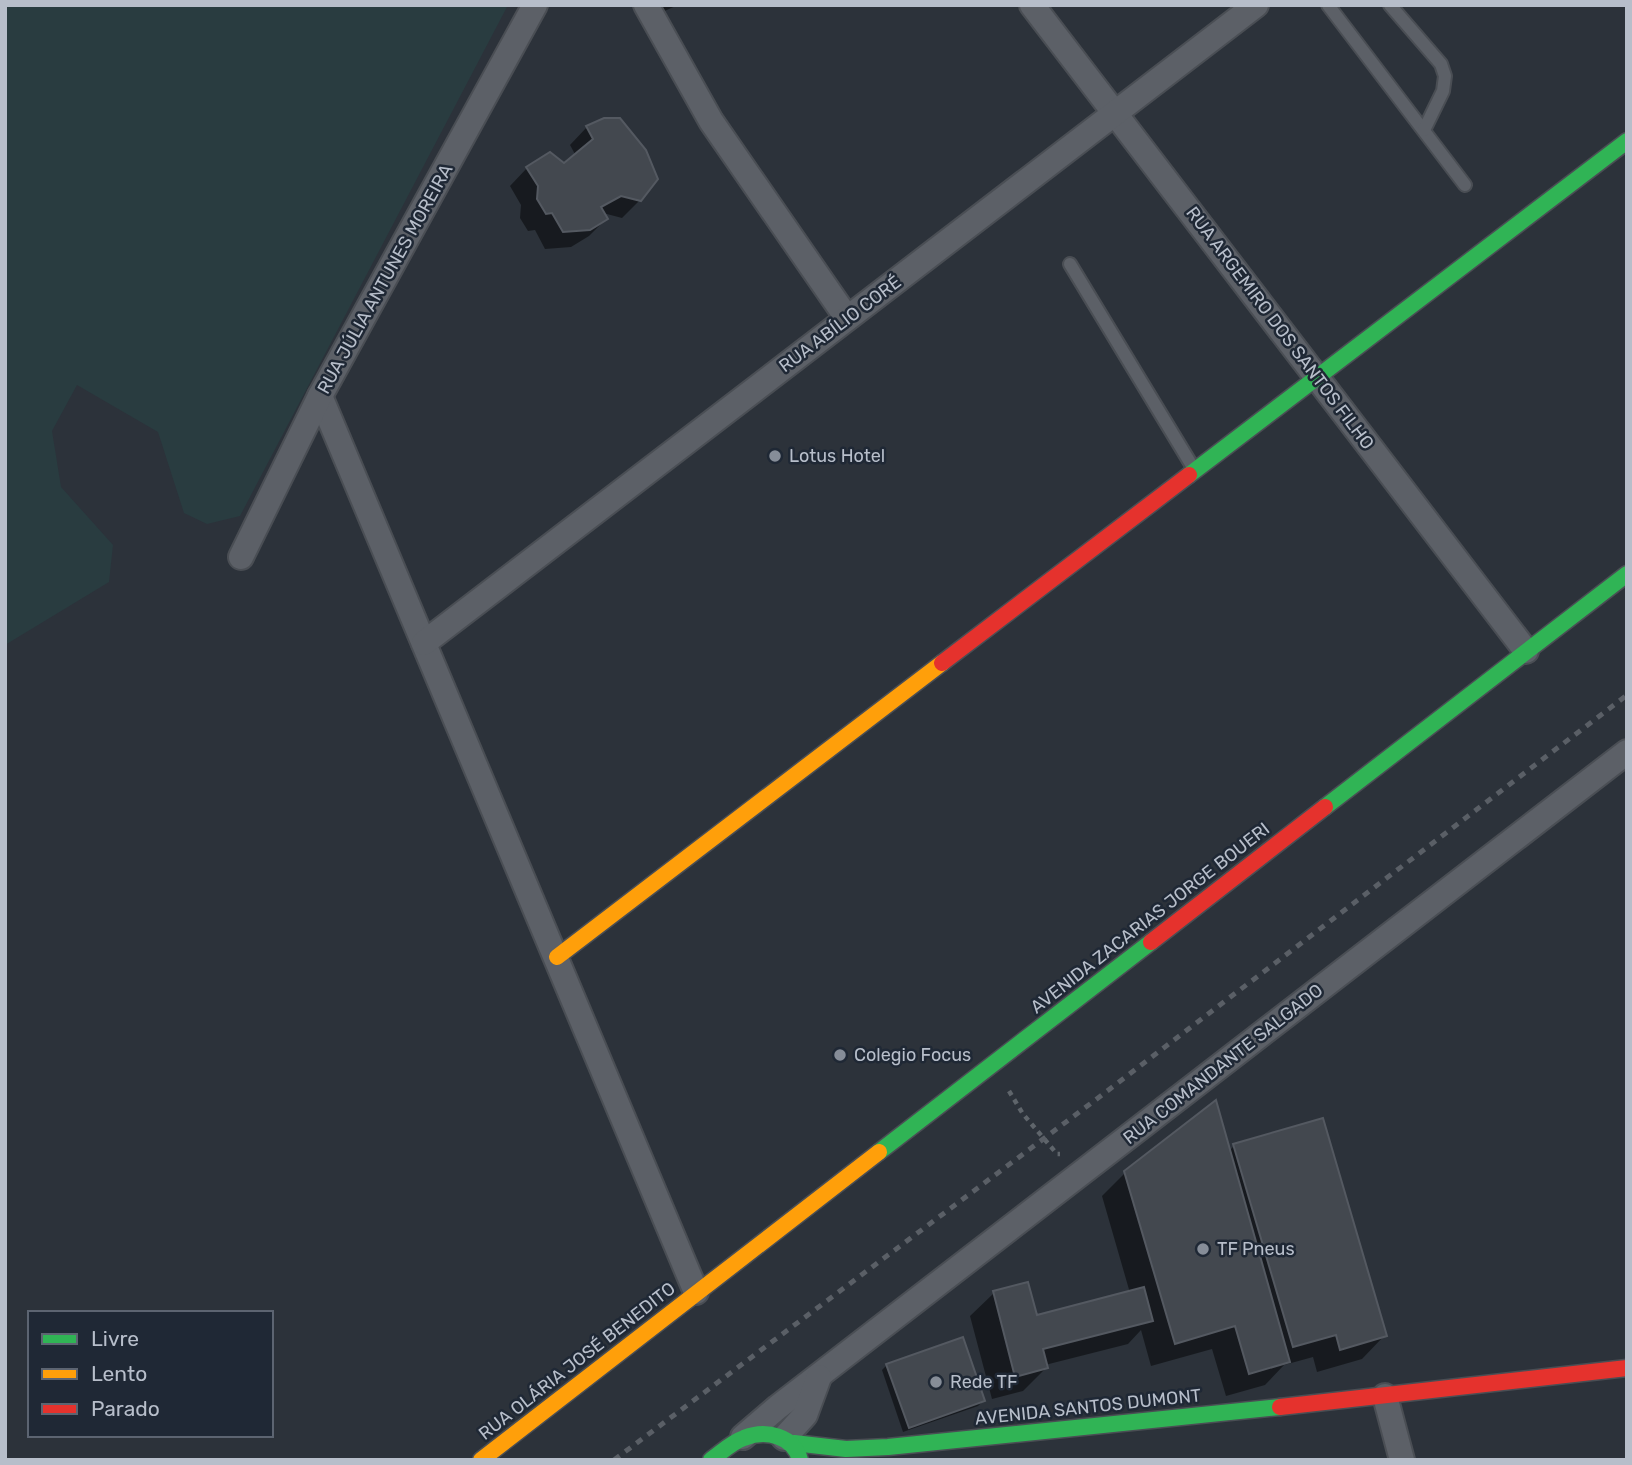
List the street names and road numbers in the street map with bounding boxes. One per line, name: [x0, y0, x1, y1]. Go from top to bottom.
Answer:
street label: RUA JÚLIA ANTUNES MOREIRA: [313, 160, 457, 398]
street label: RUA ARGEMIRO DOS SANTOS FILHO: [1181, 202, 1379, 454]
street label: RUA ABÍLIO CORÉ: [775, 271, 905, 377]
street label: AVENIDA ZACARIAS JORGE BOUERI: [1026, 818, 1274, 1018]
street label: RUA COMANDANTE SALGADO: [1119, 979, 1327, 1149]
street label: RUA OLÁRIA JOSÉ BENEDITO: [474, 1277, 680, 1445]
street label: AVENIDA SANTOS DUMONT: [974, 1384, 1202, 1430]

